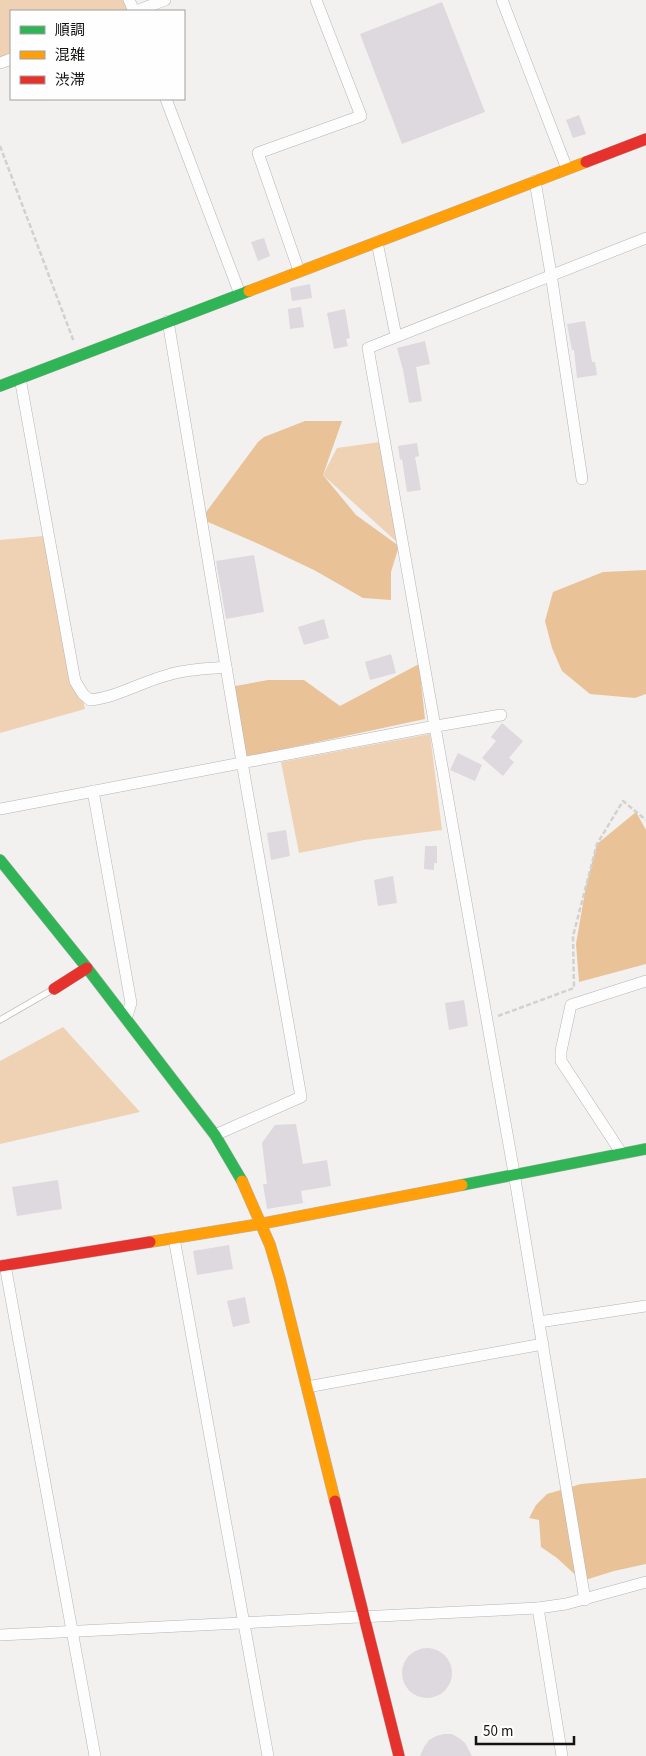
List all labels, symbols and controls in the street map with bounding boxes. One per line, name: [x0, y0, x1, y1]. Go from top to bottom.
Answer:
legend: [10, 10, 185, 100]
text: 順調: [55, 20, 85, 41]
text: 混雑: [55, 45, 85, 66]
text: 渋滞: [55, 70, 85, 91]
scale bar: [476, 1714, 574, 1746]
text: 50 m: [483, 1721, 513, 1742]

